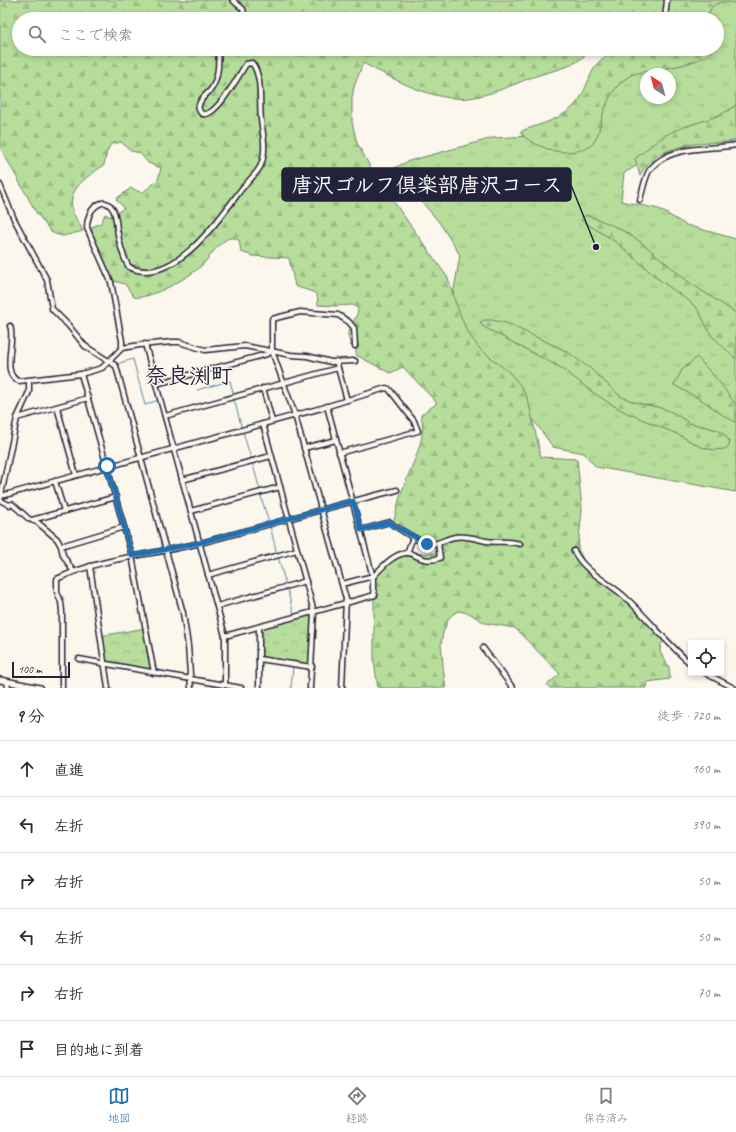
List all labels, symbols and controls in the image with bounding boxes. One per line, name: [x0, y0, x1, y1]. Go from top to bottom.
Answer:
search box: [12, 12, 724, 56]
icon: search: [26, 23, 48, 45]
text: ここで検索: [58, 26, 133, 45]
north arrow: [640, 68, 676, 104]
callout: 唐沢ゴルフ倶楽部唐沢コース: [282, 168, 571, 201]
text: 唐沢ゴルフ倶楽部唐沢コース: [292, 172, 562, 198]
district label: 奈良渕町: [145, 362, 233, 390]
route start: [98, 457, 116, 475]
route end: [418, 535, 436, 553]
map controls: [688, 640, 724, 676]
button: locate: [688, 640, 724, 676]
scale bar: [12, 660, 70, 679]
text: 100 m: [18, 662, 42, 676]
text: 9 分: [16, 706, 45, 727]
text: 徒歩 · 720 m: [657, 708, 720, 724]
icon: ahead: [16, 758, 38, 780]
text: 直進: [54, 761, 84, 780]
text: 160 m: [692, 761, 720, 777]
icon: left: [16, 814, 38, 836]
text: 左折: [54, 817, 84, 836]
text: 390 m: [692, 817, 720, 833]
icon: right: [16, 870, 38, 892]
text: 右折: [54, 873, 84, 892]
text: 50 m: [698, 873, 720, 889]
icon: left: [16, 926, 38, 948]
text: 左折: [54, 929, 84, 948]
text: 50 m: [698, 929, 720, 945]
icon: right: [16, 982, 38, 1004]
text: 右折: [54, 985, 84, 1004]
text: 70 m: [698, 985, 720, 1001]
icon: arrive: [16, 1038, 38, 1060]
text: 目的地に到着: [54, 1041, 144, 1060]
tab: 地図: [108, 1085, 130, 1125]
tab: 経路: [346, 1085, 368, 1125]
tab: 保存済み: [584, 1085, 628, 1125]

